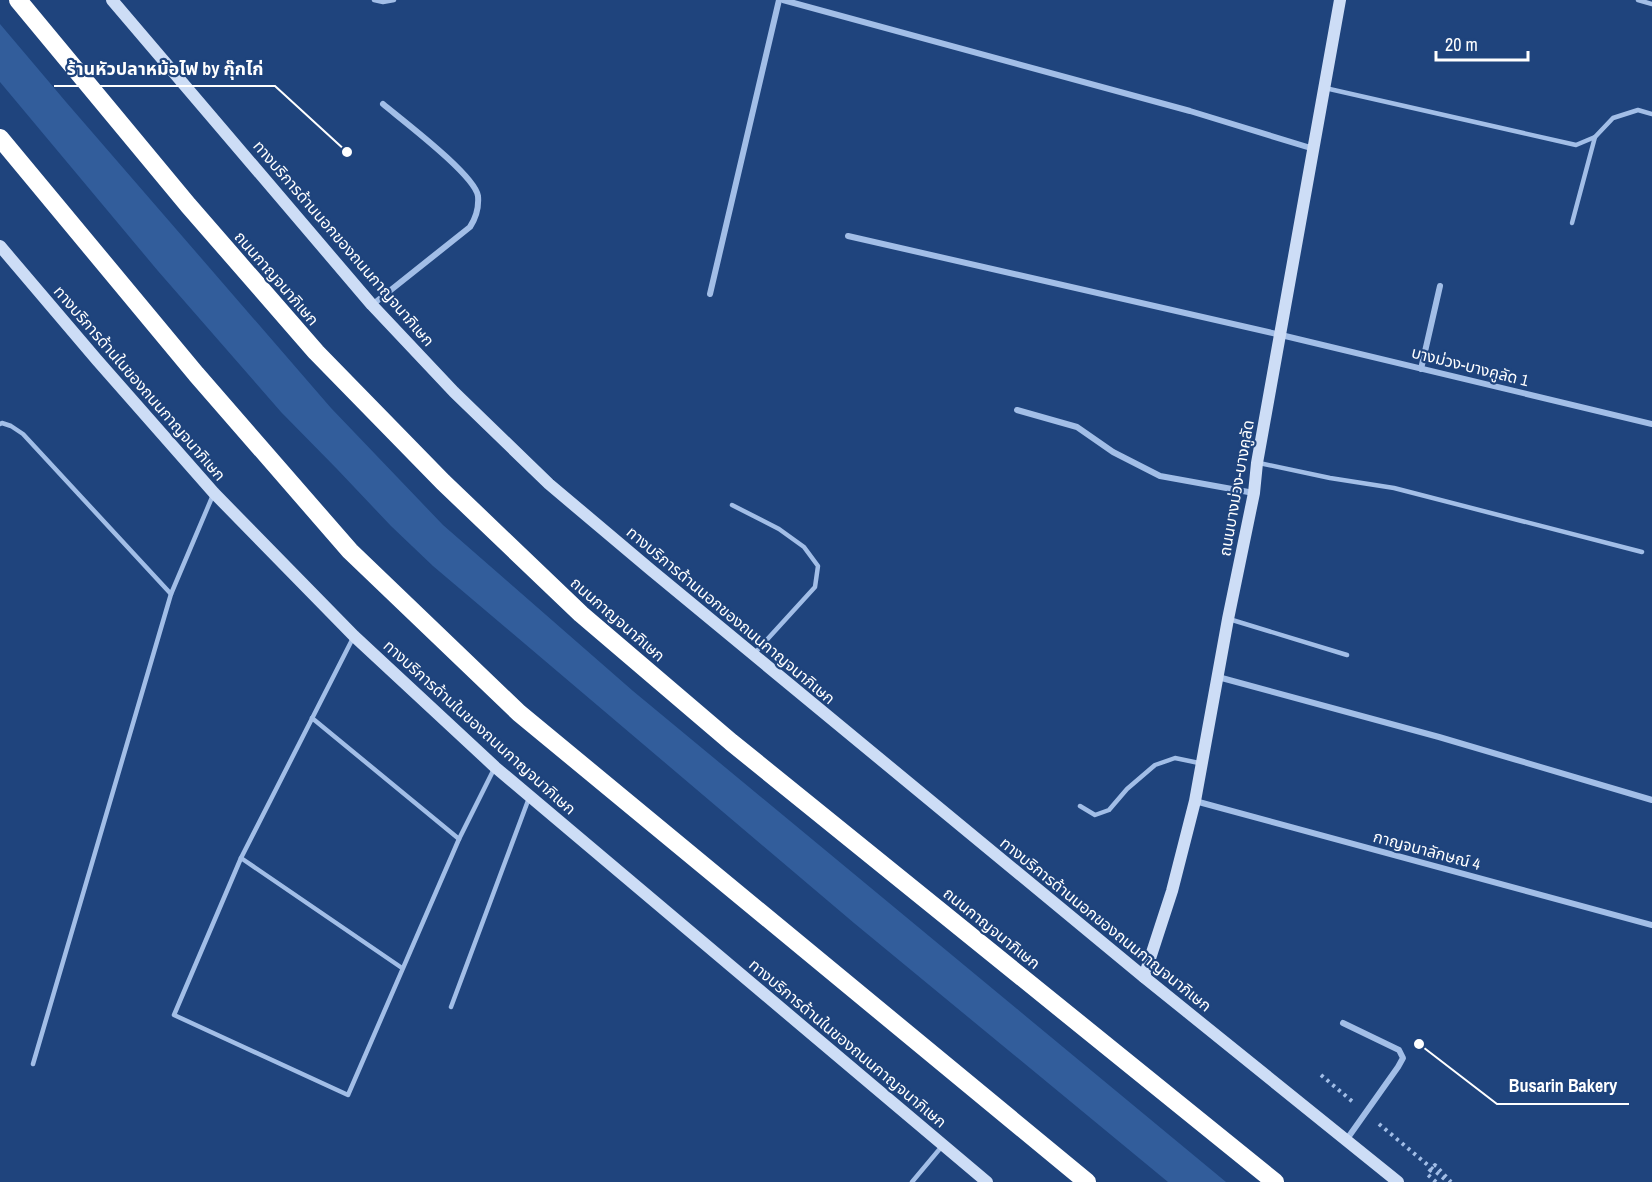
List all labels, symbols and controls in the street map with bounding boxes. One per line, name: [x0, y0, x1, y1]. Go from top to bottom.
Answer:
scale bar: [1436, 24, 1528, 62]
text: 20 m: [1445, 32, 1478, 57]
callout: ร้านหัวปลาหม้อไฟ by กุ๊กไก่: [54, 50, 275, 86]
text: ร้านหัวปลาหม้อไฟ by กุ๊กไก่: [66, 56, 264, 81]
street label: ทางบริการด้านนอกของถนนกาญจนาภิเษก: [249, 136, 439, 350]
street label: ถนนกาญจนาภิเษก: [231, 227, 323, 329]
street label: ทางบริการด้านในของถนนกาญจนาภิเษก: [49, 281, 231, 485]
street label: บางม่วง-บางคูลัด 1: [1409, 341, 1532, 391]
street label: ถนนบางม่วง-บางคูลัด: [1213, 418, 1259, 558]
street label: ทางบริการด้านนอกของถนนกาญจนาภิเษก: [622, 521, 840, 709]
street label: ถนนกาญจนาภิเษก: [566, 572, 670, 666]
street label: ทางบริการด้านในของถนนกาญจนาภิเษก: [379, 635, 581, 819]
street label: กาญจนาลักษณ์ 4: [1371, 825, 1483, 875]
street label: ทางบริการด้านนอกของถนนกาญจนาภิเษก: [996, 832, 1216, 1016]
street label: ถนนกาญจนาภิเษก: [939, 882, 1045, 974]
street label: ทางบริการด้านในของถนนกาญจนาภิเษก: [744, 954, 952, 1132]
callout: Busarin Bakery: [1497, 1068, 1629, 1104]
text: Busarin Bakery: [1509, 1073, 1618, 1098]

